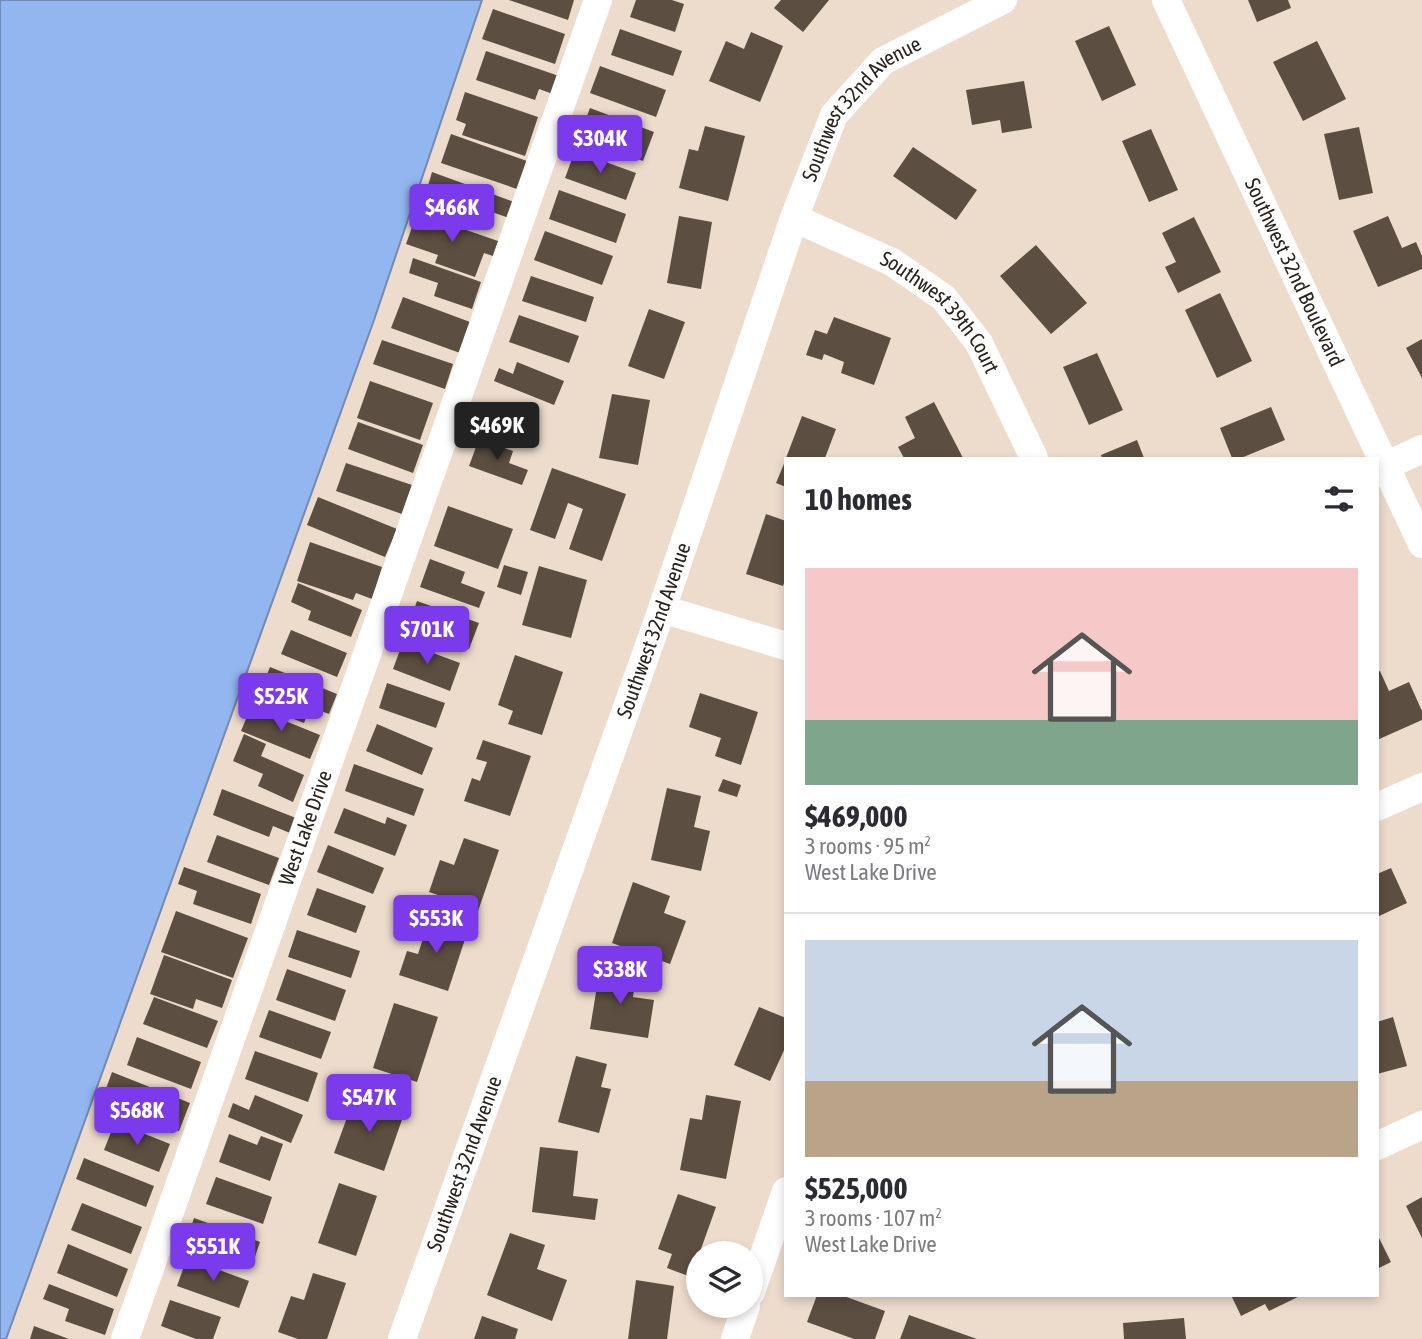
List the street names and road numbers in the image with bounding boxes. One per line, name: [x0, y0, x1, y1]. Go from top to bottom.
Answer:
street label: Southwest 32nd Avenue: [796, 31, 925, 184]
street label: Southwest 32nd Boulevard: [1241, 174, 1350, 370]
street label: Southwest 39th Court: [877, 246, 1005, 377]
street label: Southwest 32nd Avenue: [611, 539, 695, 721]
street label: West Lake Drive: [273, 767, 336, 888]
street label: Southwest 32nd Avenue: [421, 1073, 506, 1254]

